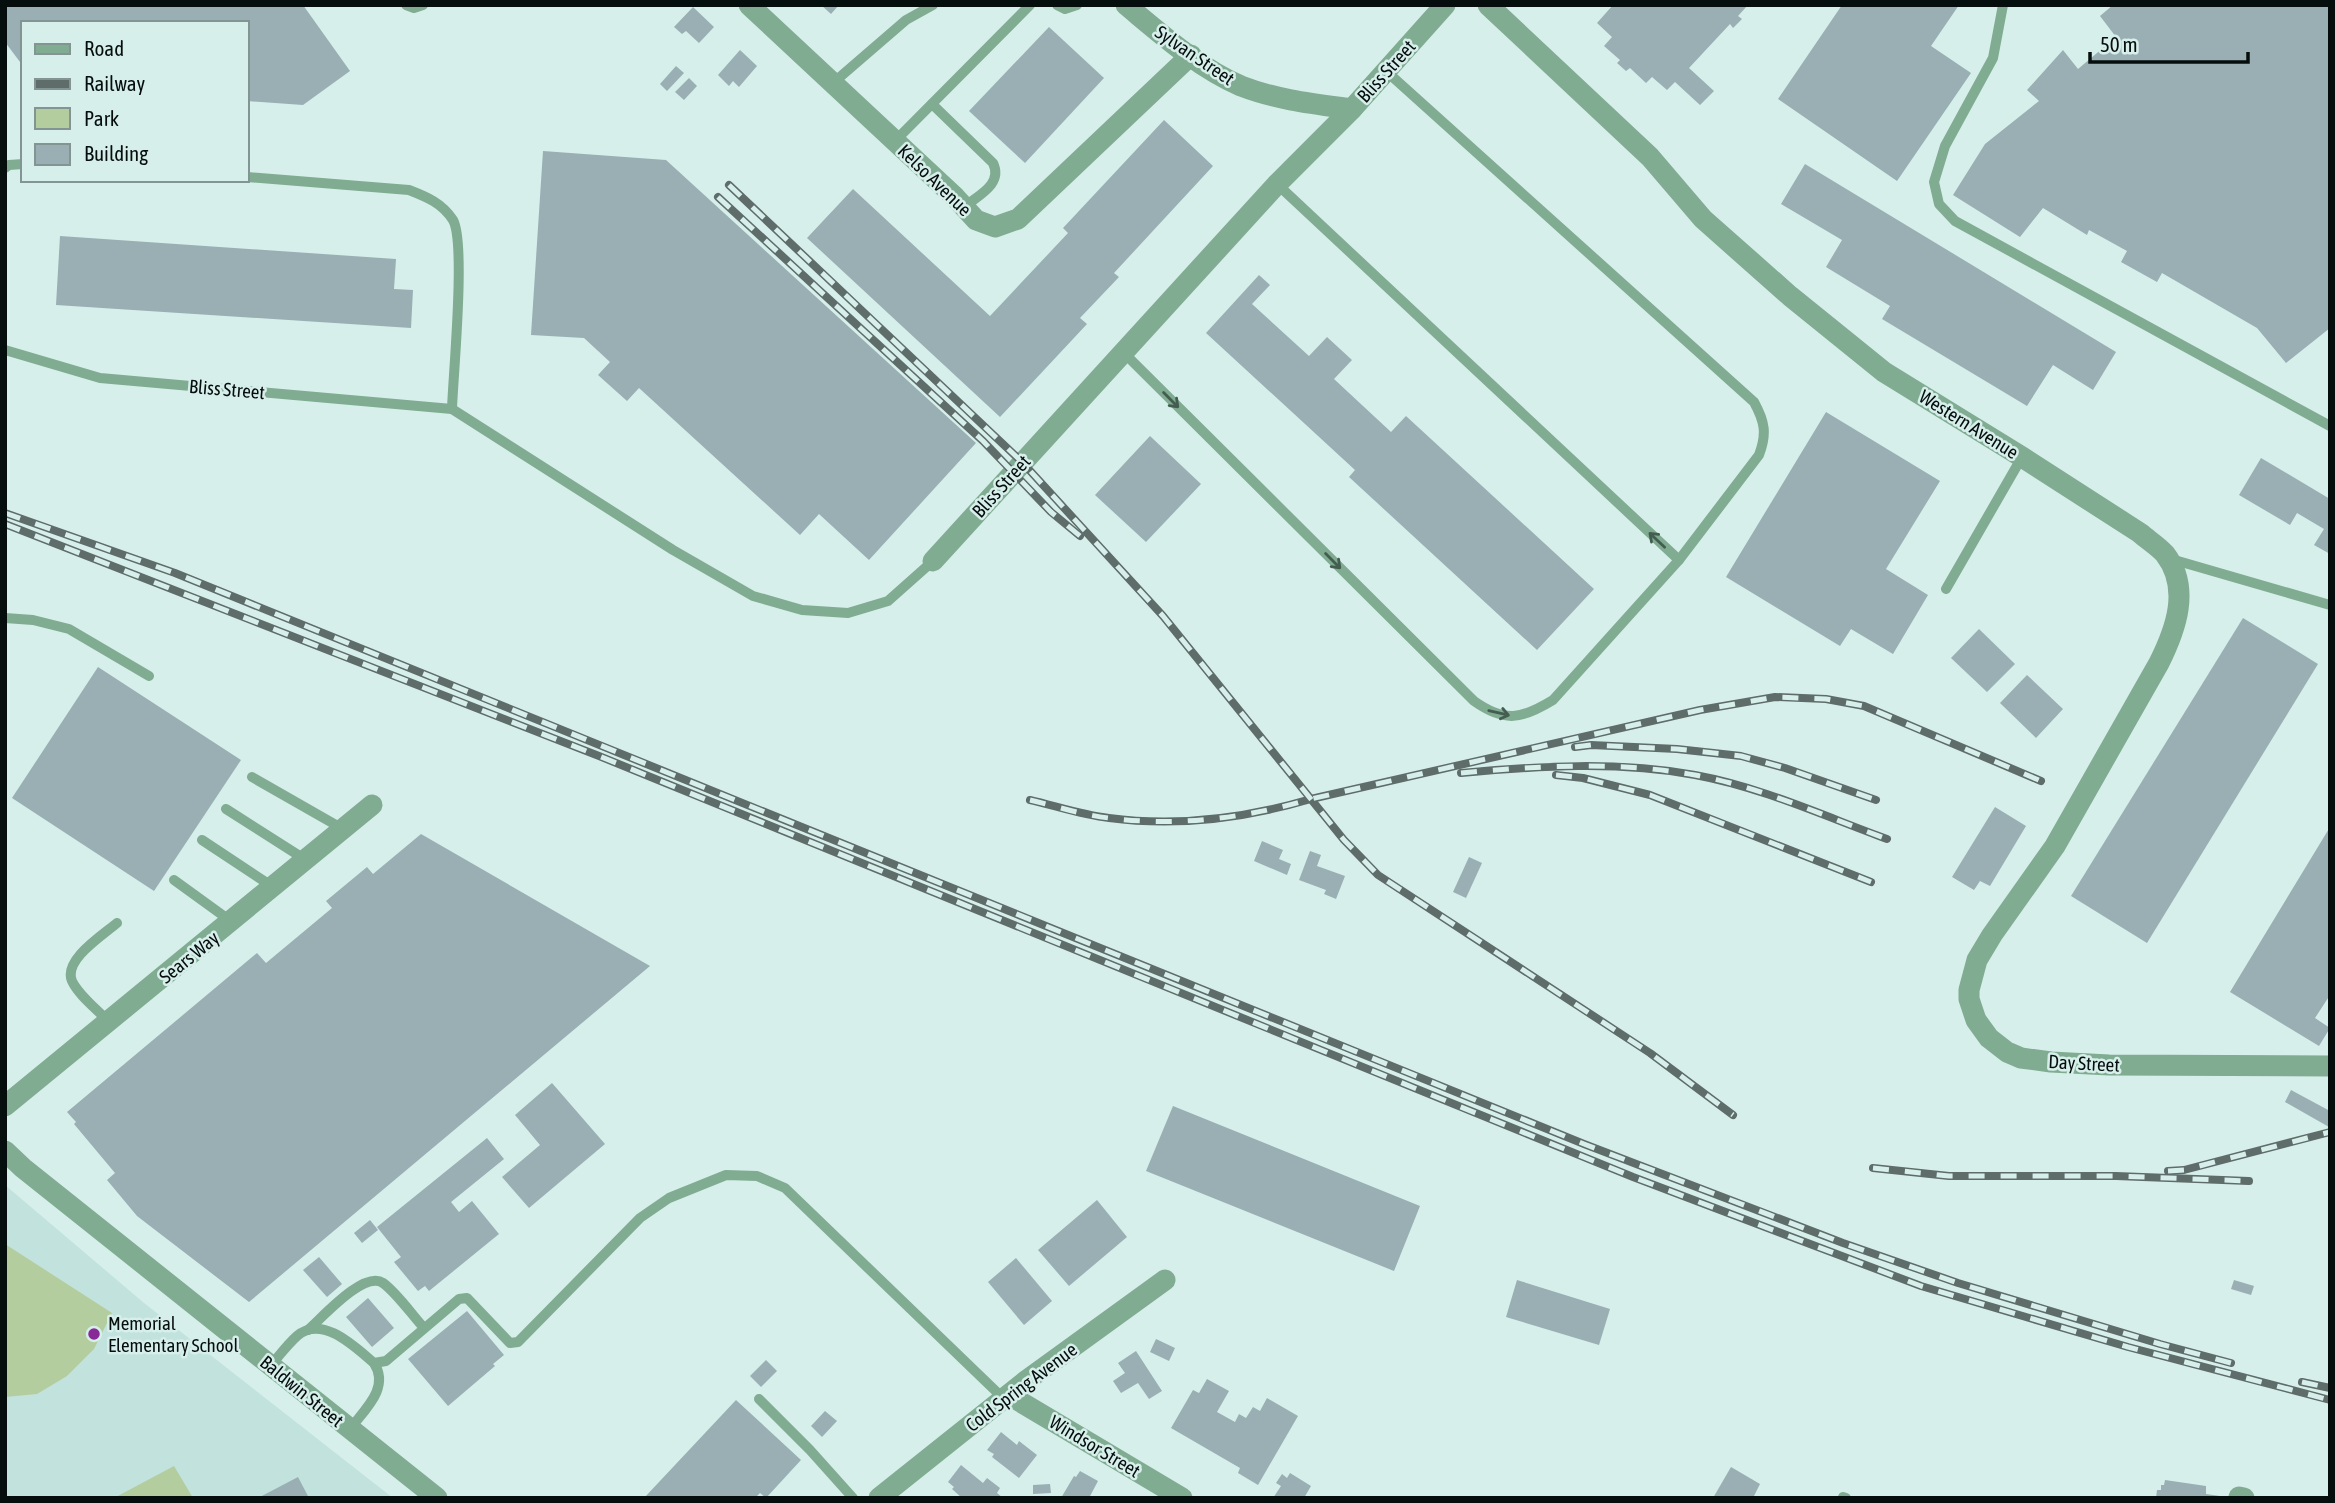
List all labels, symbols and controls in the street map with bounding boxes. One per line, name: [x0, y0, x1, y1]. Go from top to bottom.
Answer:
legend: [21, 21, 248, 182]
street label: Sylvan Street: [1151, 21, 1239, 89]
scale bar: [2090, 21, 2248, 65]
text: 50 m: [2100, 32, 2138, 56]
street label: Bliss Street: [1352, 35, 1420, 107]
text: Road: [84, 36, 124, 60]
text: Railway: [84, 71, 146, 95]
text: Park: [84, 106, 119, 130]
street label: Kelso Avenue: [894, 140, 976, 220]
text: Building: [84, 141, 148, 165]
street label: Bliss Street: [188, 375, 266, 403]
street label: Western Avenue: [1915, 385, 2023, 463]
one-way arrow: [1162, 392, 1179, 409]
street label: Bliss Street: [967, 450, 1035, 522]
one-way arrow: [1648, 532, 1666, 548]
one-way arrow: [1324, 552, 1341, 569]
one-way arrow: [1487, 707, 1509, 720]
street label: Sears Way: [155, 926, 223, 988]
street label: Day Street: [2048, 1050, 2120, 1076]
place label: Memorial Elementary School: [108, 1312, 239, 1356]
marker: Memorial Elementary School: [86, 1326, 102, 1342]
street label: Cold Spring Avenue: [961, 1338, 1081, 1436]
street label: Baldwin Street: [256, 1351, 348, 1431]
street label: Windsor Street: [1046, 1410, 1144, 1482]

